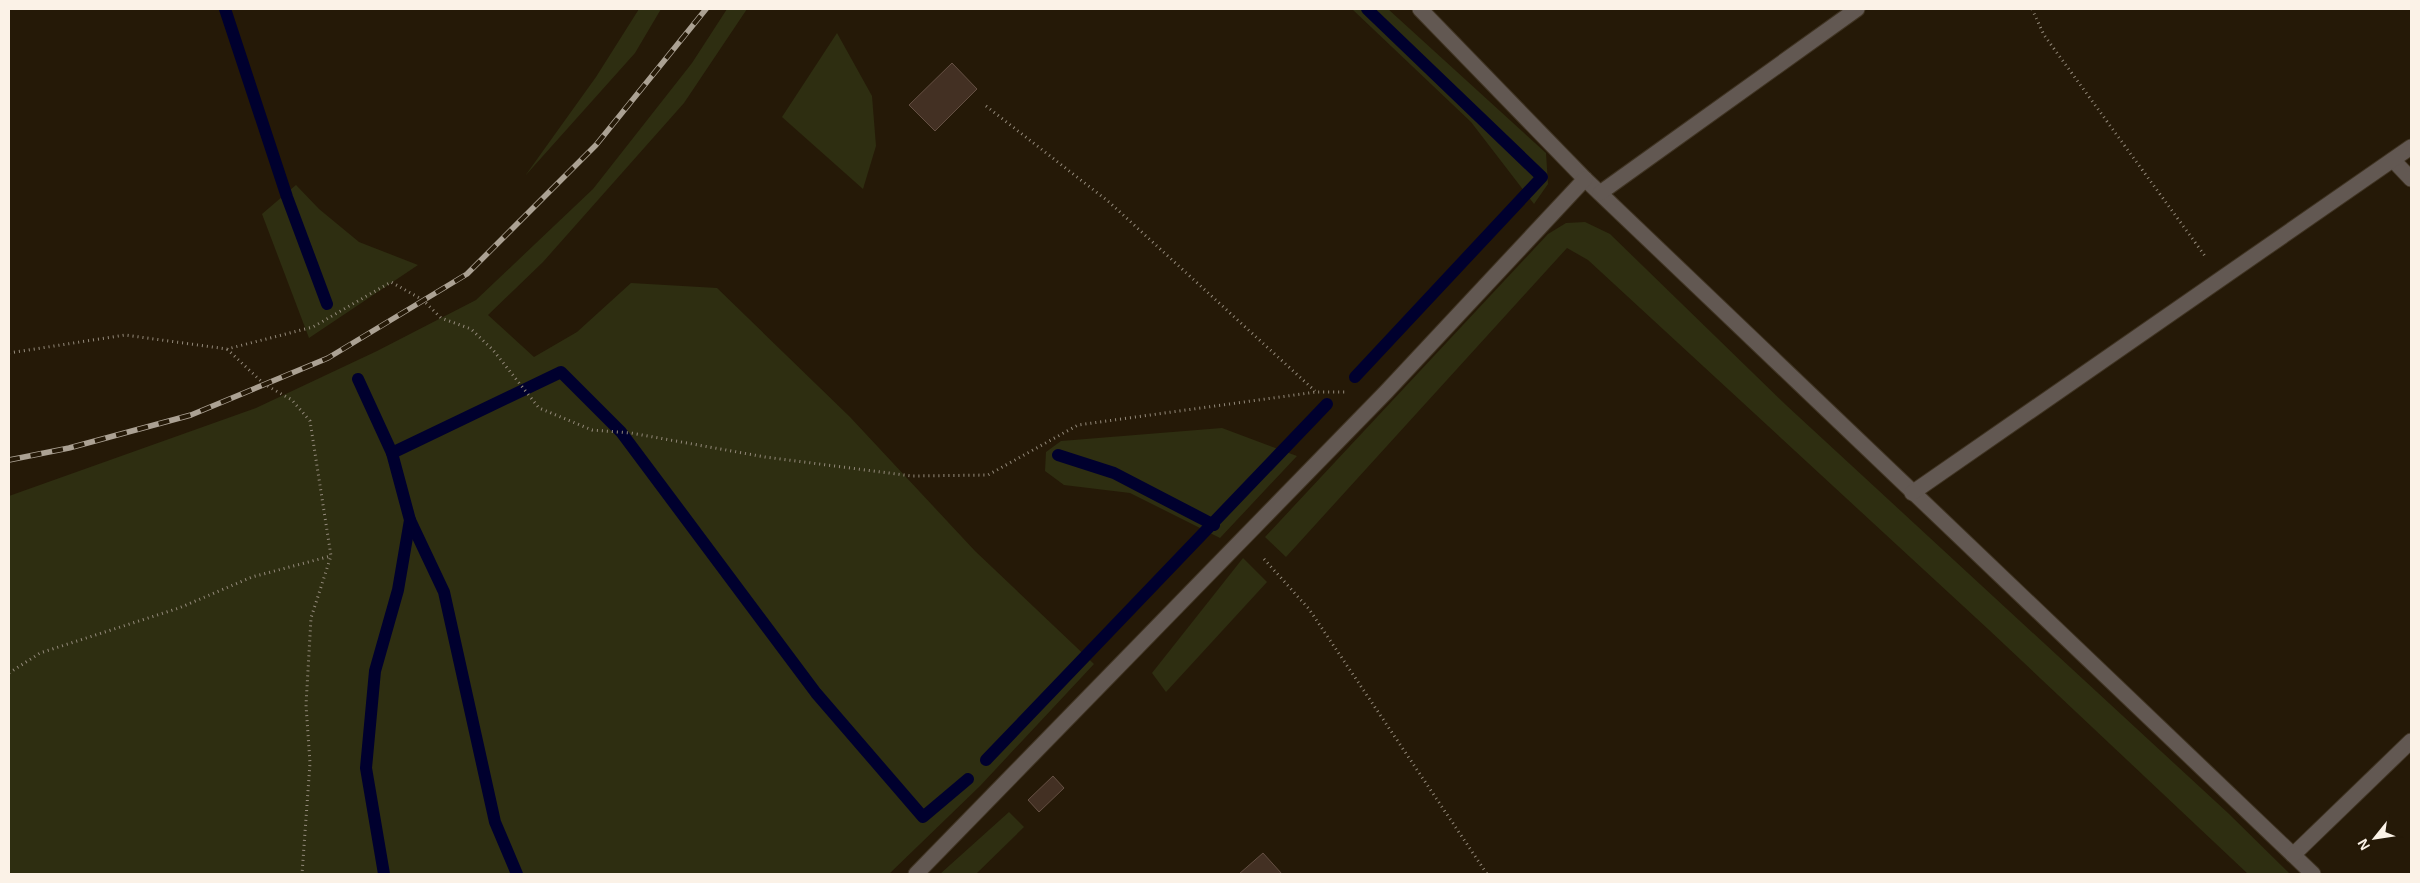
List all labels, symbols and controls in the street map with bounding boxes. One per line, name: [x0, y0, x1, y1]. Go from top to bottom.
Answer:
north arrow: [2350, 813, 2400, 863]
text: N: [2354, 836, 2373, 853]

